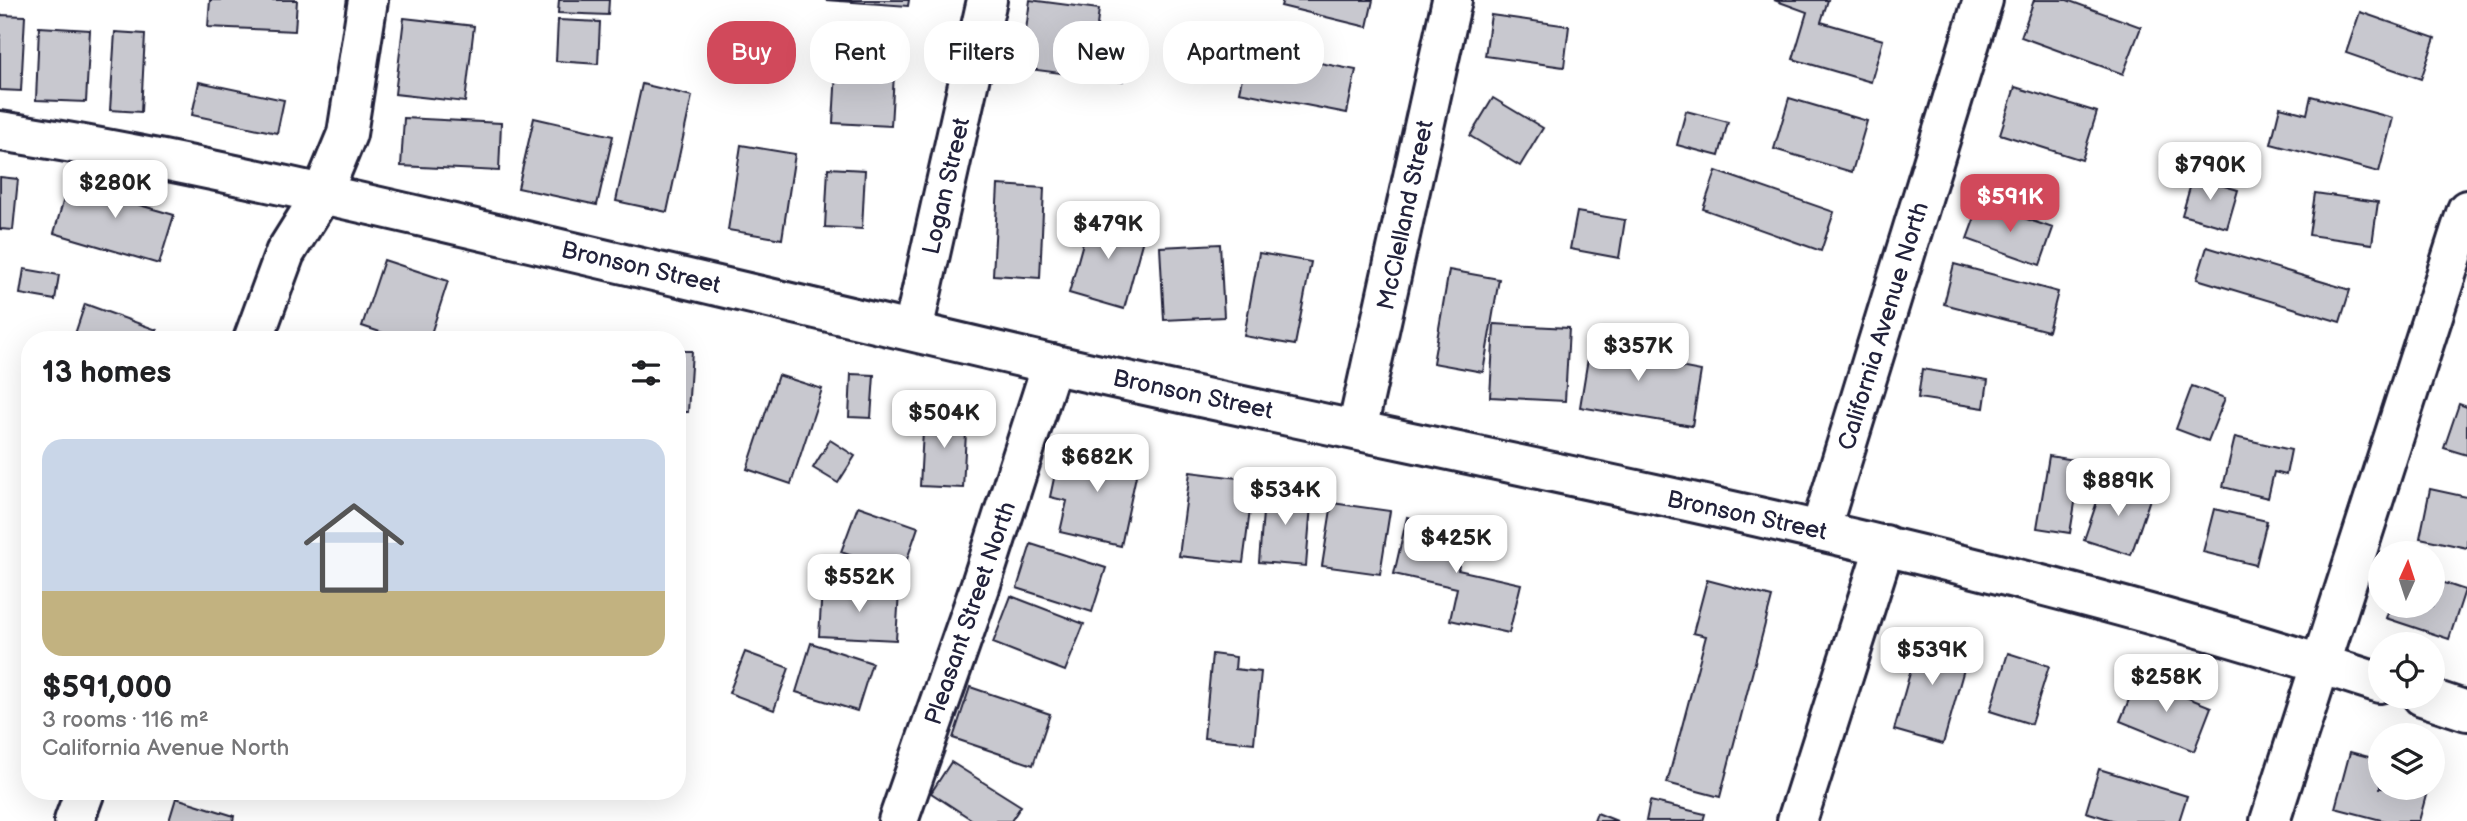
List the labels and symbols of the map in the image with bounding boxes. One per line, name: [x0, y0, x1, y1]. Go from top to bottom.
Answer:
street label: Logan Street: [917, 114, 976, 257]
street label: McClelland Street: [1371, 117, 1440, 313]
pin: $790K: [2161, 142, 2259, 202]
pin: $280K: [66, 160, 164, 220]
pin: $591K: [1961, 174, 2059, 234]
street label: California Avenue North: [1832, 199, 1935, 454]
pin: $479K: [1059, 202, 1157, 261]
street label: Bronson Street: [558, 235, 724, 300]
pin: $357K: [1589, 324, 1687, 383]
street label: Bronson Street: [1110, 363, 1276, 426]
pin: $504K: [895, 391, 993, 450]
pin: $682K: [1048, 434, 1146, 494]
pin: $889K: [2069, 458, 2167, 518]
pin: $534K: [1236, 468, 1334, 527]
street label: Bronson Street: [1664, 484, 1830, 547]
street label: Pleasant Street North: [919, 498, 1022, 729]
pin: $425K: [1407, 516, 1505, 575]
north arrow: [2368, 541, 2445, 618]
pin: $552K: [810, 554, 908, 614]
pin: $539K: [1883, 628, 1981, 687]
pin: $258K: [2117, 654, 2215, 714]

